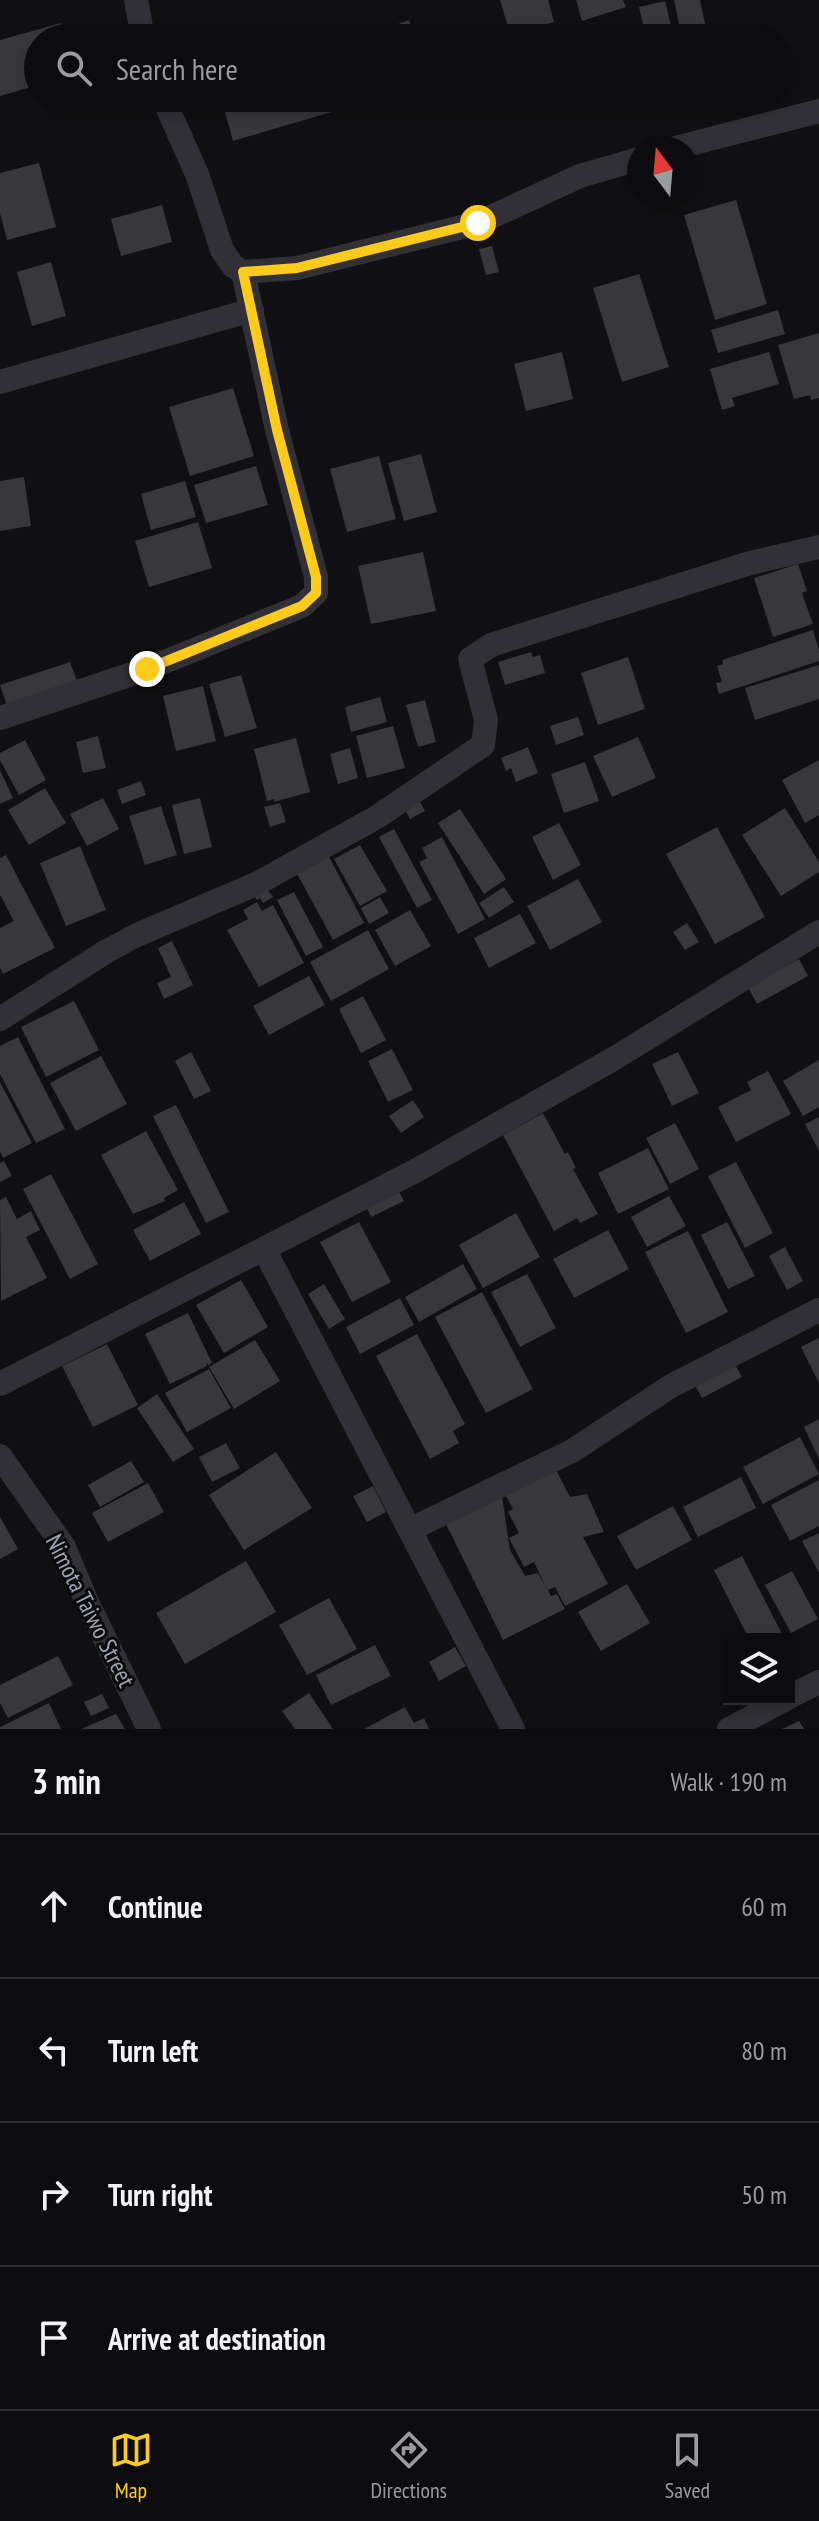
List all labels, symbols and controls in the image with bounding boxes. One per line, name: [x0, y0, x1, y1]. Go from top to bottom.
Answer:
search box: [24, 24, 795, 112]
icon: search: [52, 46, 96, 90]
text: Search here: [116, 49, 238, 88]
north arrow: [627, 136, 699, 208]
route start: [460, 205, 496, 241]
route end: [129, 651, 165, 687]
street label: Nimota Taiwo Street: [39, 1529, 142, 1693]
map controls: [723, 1633, 795, 1705]
button: layers: [723, 1633, 795, 1705]
text: 3 min: [32, 1759, 101, 1803]
text: Walk · 190 m: [670, 1765, 787, 1798]
icon: ahead: [32, 1884, 76, 1928]
text: Continue: [108, 1887, 203, 1926]
text: 60 m: [741, 1890, 787, 1923]
icon: left: [32, 2028, 76, 2072]
text: Turn left: [108, 2031, 198, 2070]
text: 80 m: [741, 2034, 787, 2067]
icon: right: [32, 2172, 76, 2216]
text: Turn right: [108, 2175, 212, 2214]
text: 50 m: [741, 2178, 787, 2211]
icon: arrive: [32, 2316, 76, 2360]
text: Arrive at destination: [108, 2319, 326, 2358]
tab: Map: [109, 2428, 153, 2504]
tab: Directions: [371, 2428, 447, 2504]
tab: Saved: [665, 2428, 710, 2504]

